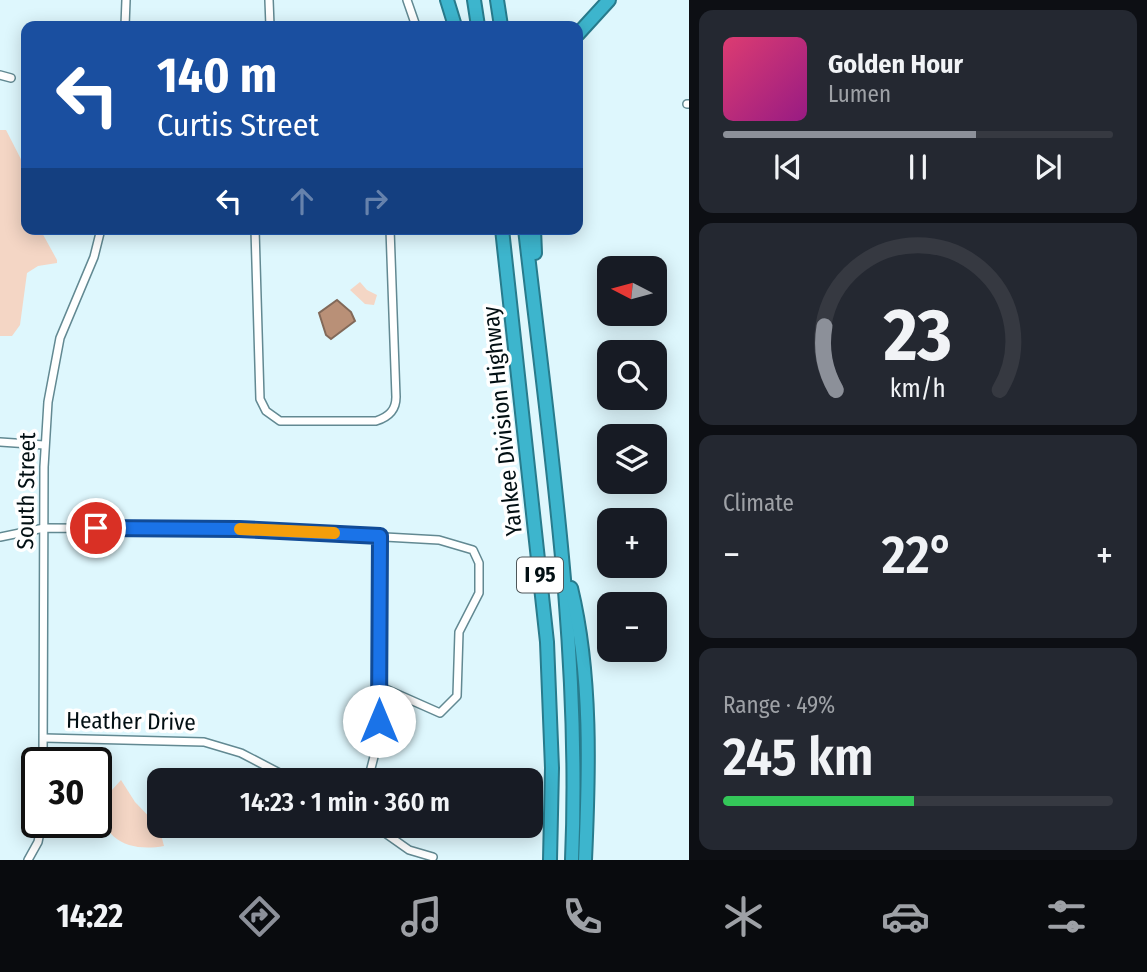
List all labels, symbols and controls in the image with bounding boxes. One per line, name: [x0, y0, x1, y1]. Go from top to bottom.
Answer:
text: 140 m: [157, 46, 277, 105]
icon: left: [42, 49, 133, 140]
text: Golden Hour: [828, 49, 963, 80]
text: Lumen: [828, 80, 891, 108]
text: Curtis Street: [157, 106, 319, 144]
icon: previous: [769, 148, 807, 186]
icon: pause: [899, 148, 937, 186]
icon: next: [1029, 148, 1067, 186]
icon: left: [210, 182, 248, 220]
icon: ahead: [283, 182, 321, 220]
icon: right: [356, 182, 394, 220]
north arrow: [597, 256, 667, 326]
map controls: [597, 256, 667, 662]
text: 23: [883, 292, 952, 379]
street label: Yankee Division Highway: [476, 304, 528, 537]
button: search: [597, 340, 667, 410]
text: km/h: [890, 374, 946, 404]
button: layers: [597, 424, 667, 494]
street label: South Street: [11, 432, 41, 550]
text: Climate: [723, 489, 794, 517]
pin: [66, 498, 126, 558]
button: +: [597, 508, 667, 578]
icon: arrive: [77, 509, 115, 547]
text: 22°: [882, 524, 954, 587]
text: −: [723, 532, 740, 578]
text: +: [1096, 532, 1113, 578]
road number: I 95: [517, 558, 563, 592]
button: −: [597, 592, 667, 662]
position arrow: [342, 684, 416, 758]
text: Range · 49%: [723, 691, 835, 719]
street label: Heather Drive: [66, 706, 196, 736]
text: 245 km: [723, 726, 874, 789]
speed limit sign: 30: [21, 747, 112, 838]
text: 14:23 · 1 min · 360 m: [240, 787, 450, 818]
icon: directions: [235, 892, 284, 941]
icon: music: [397, 892, 446, 941]
icon: phone: [558, 892, 607, 941]
icon: climate: [719, 892, 768, 941]
icon: car: [881, 892, 930, 941]
icon: filters: [1042, 892, 1091, 941]
text: 14:22: [56, 897, 123, 935]

